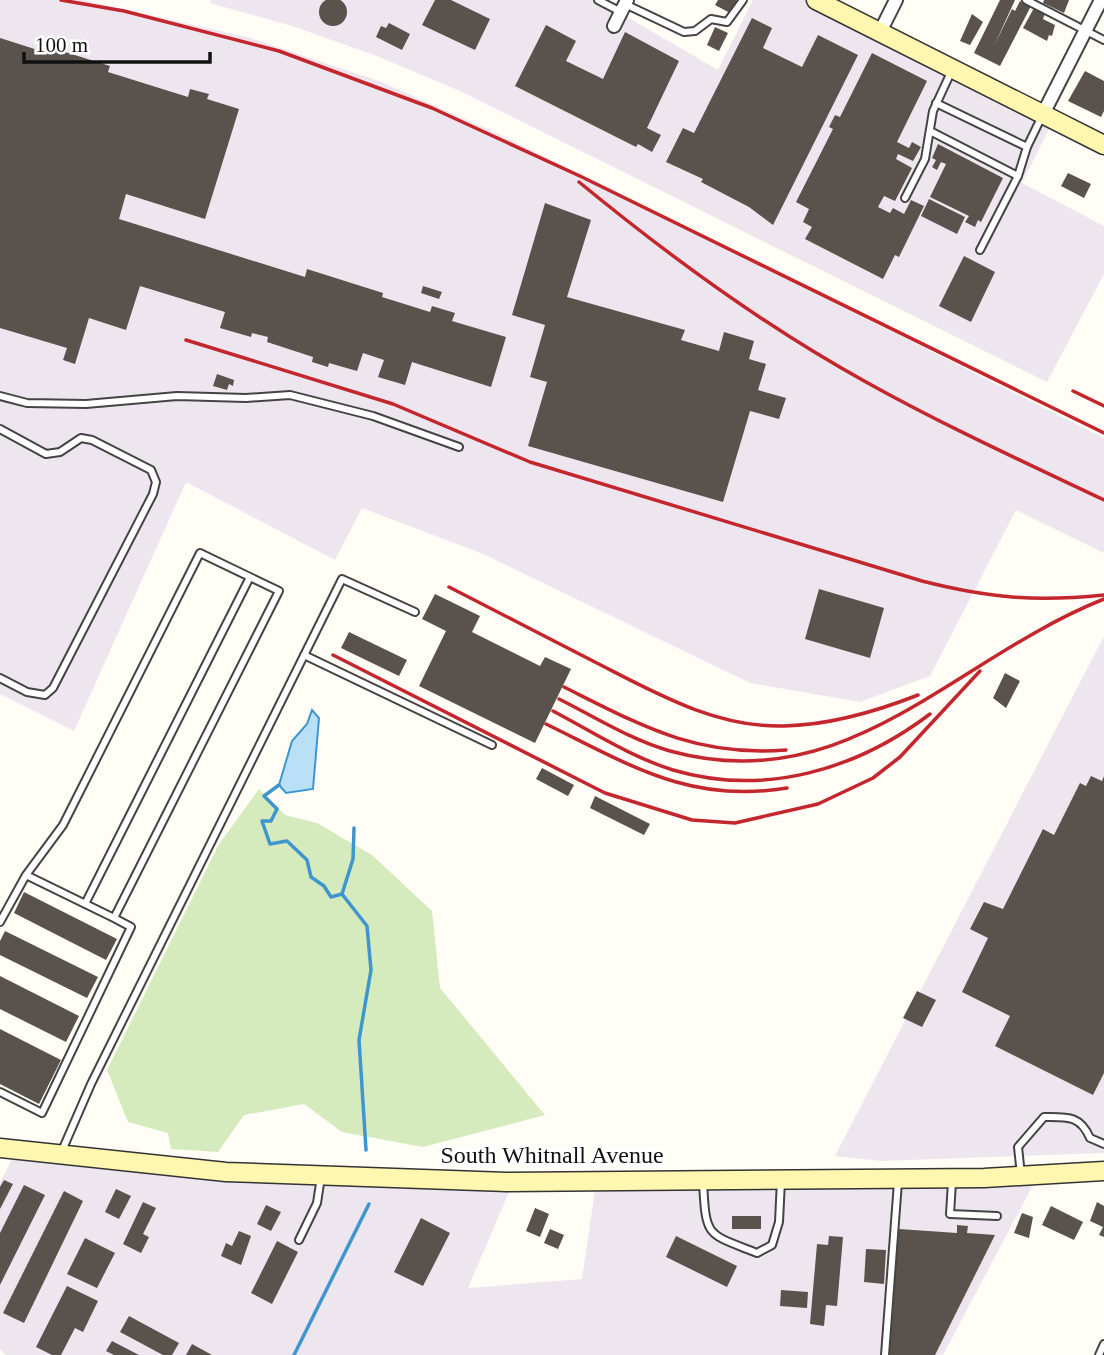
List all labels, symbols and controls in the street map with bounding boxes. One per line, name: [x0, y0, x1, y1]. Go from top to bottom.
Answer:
scale bar: [24, 21, 210, 65]
text: 100 m: [35, 33, 88, 57]
street label: South Whitnall Avenue: [440, 1142, 664, 1168]

